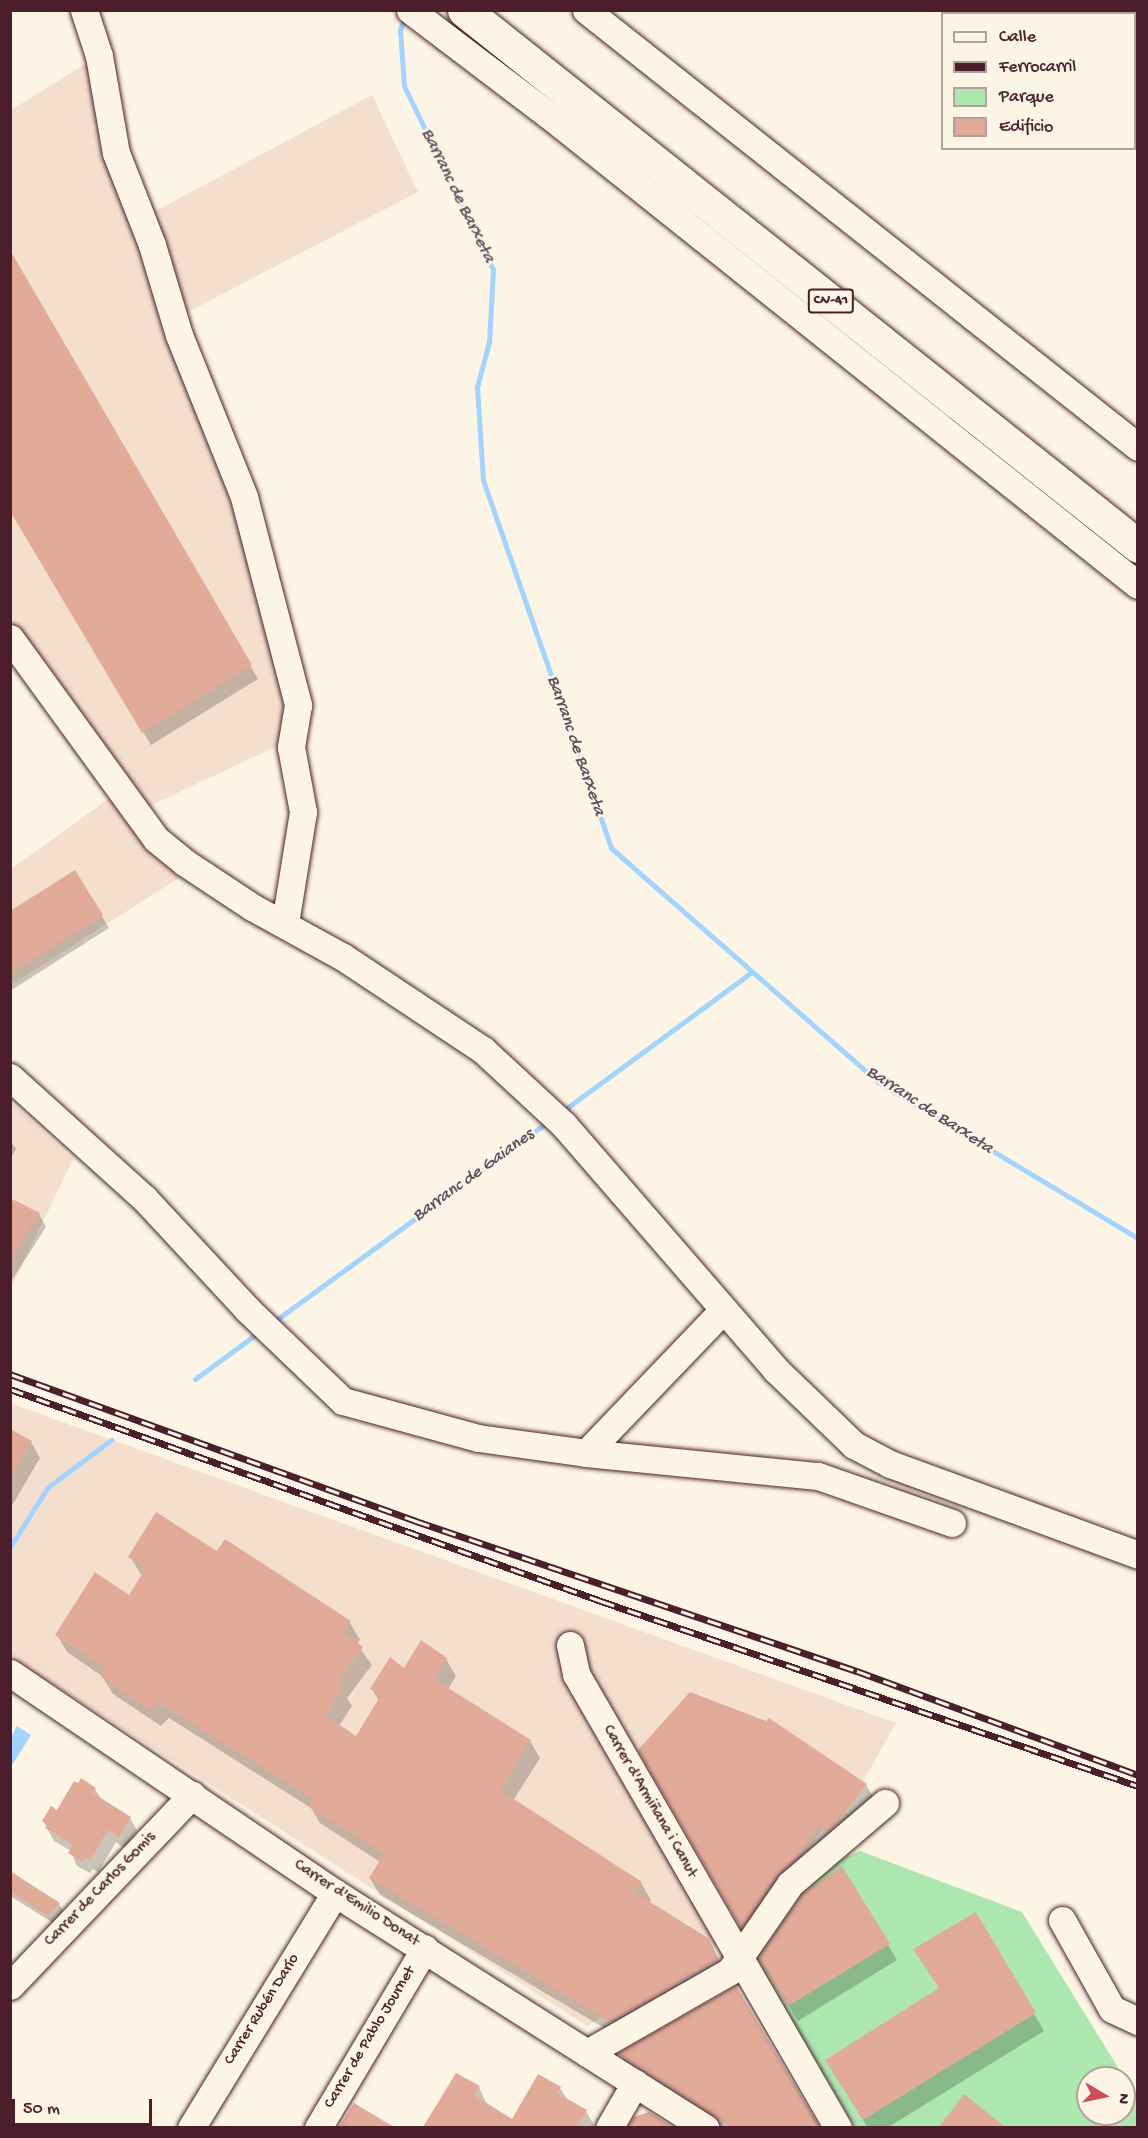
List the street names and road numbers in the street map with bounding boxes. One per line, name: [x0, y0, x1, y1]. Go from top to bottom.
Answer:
road number: CV-41: [807, 289, 855, 313]
street label: Carrer d'Armiñana i Canut: [597, 1722, 701, 1882]
street label: Carrer de Carlos Gomis: [41, 1829, 161, 1951]
street label: Carrer d'Emilio Donat: [290, 1856, 422, 1952]
street label: Carrer Rubén Darío: [221, 1951, 305, 2069]
street label: Carrer de Pablo Journet: [321, 1964, 421, 2112]

